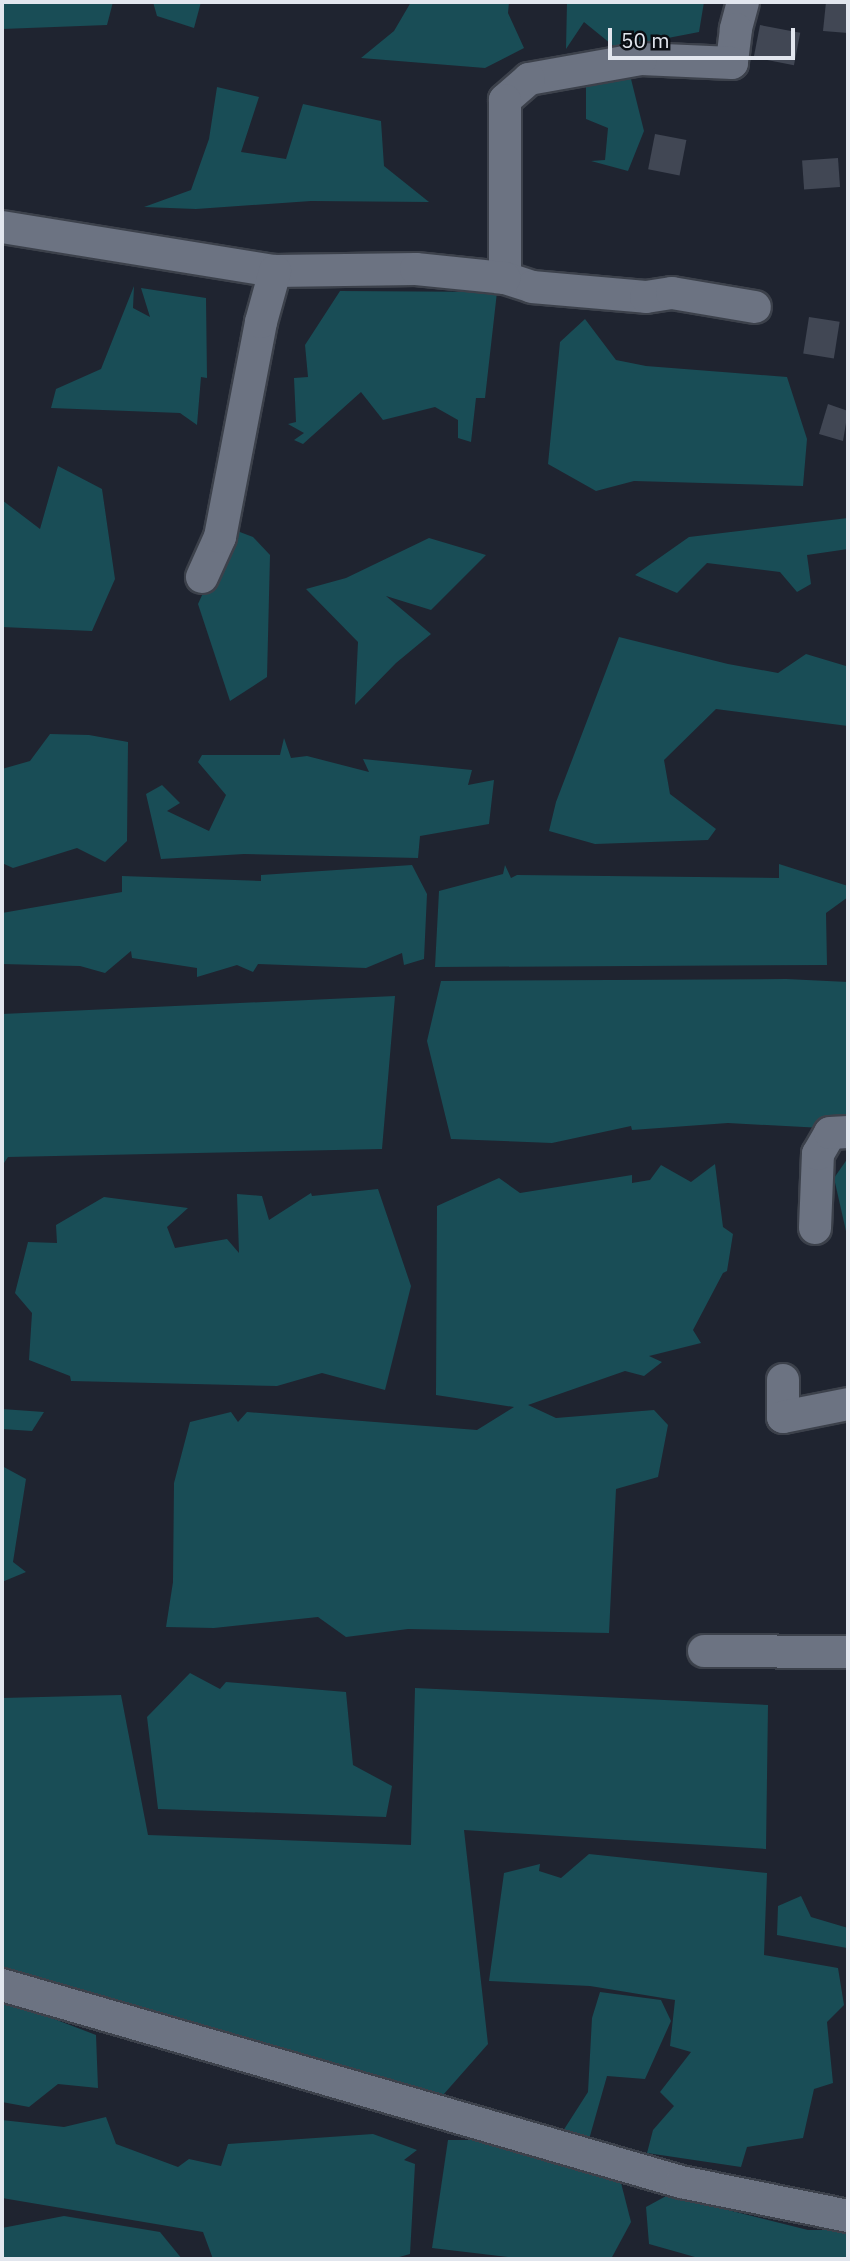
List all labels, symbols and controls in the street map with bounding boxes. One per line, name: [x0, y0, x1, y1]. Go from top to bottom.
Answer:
scale bar: [612, 14, 799, 58]
text: 50 m: [621, 26, 670, 54]

